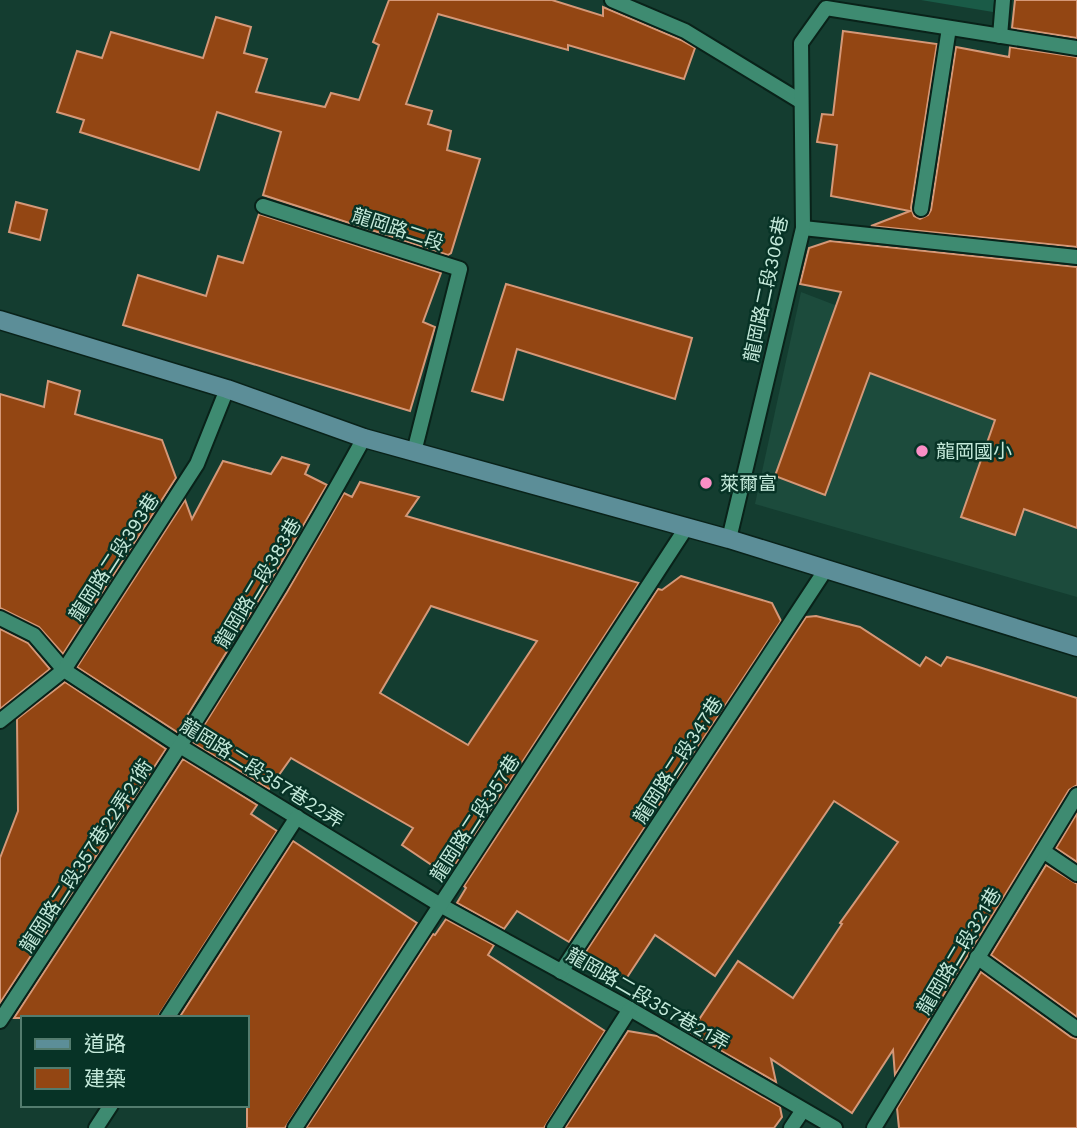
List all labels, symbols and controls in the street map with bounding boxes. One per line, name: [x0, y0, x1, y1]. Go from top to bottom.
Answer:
street label: 龍岡路二段: [349, 203, 447, 255]
street label: 龍岡路二段306巷: [739, 214, 793, 364]
place label: 龍岡國小: [936, 440, 1012, 463]
marker: 龍岡國小: [914, 443, 930, 459]
place label: 萊爾富: [720, 472, 777, 495]
marker: 萊爾富: [698, 475, 714, 491]
street label: 龍岡路二段393巷: [64, 489, 164, 625]
street label: 龍岡路二段383巷: [210, 514, 306, 652]
street label: 龍岡路二段347巷: [628, 692, 728, 828]
street label: 龍岡路二段357巷22弄: [176, 713, 348, 833]
street label: 龍岡路二段357巷: [425, 750, 525, 886]
street label: 龍岡路二段357巷22弄21衖: [15, 755, 157, 957]
street label: 龍岡路二段321巷: [912, 884, 1006, 1018]
street label: 龍岡路二段357巷21弄: [562, 943, 734, 1055]
legend: [21, 1016, 248, 1107]
text: 道路: [84, 1031, 126, 1056]
text: 建築: [84, 1066, 126, 1091]

